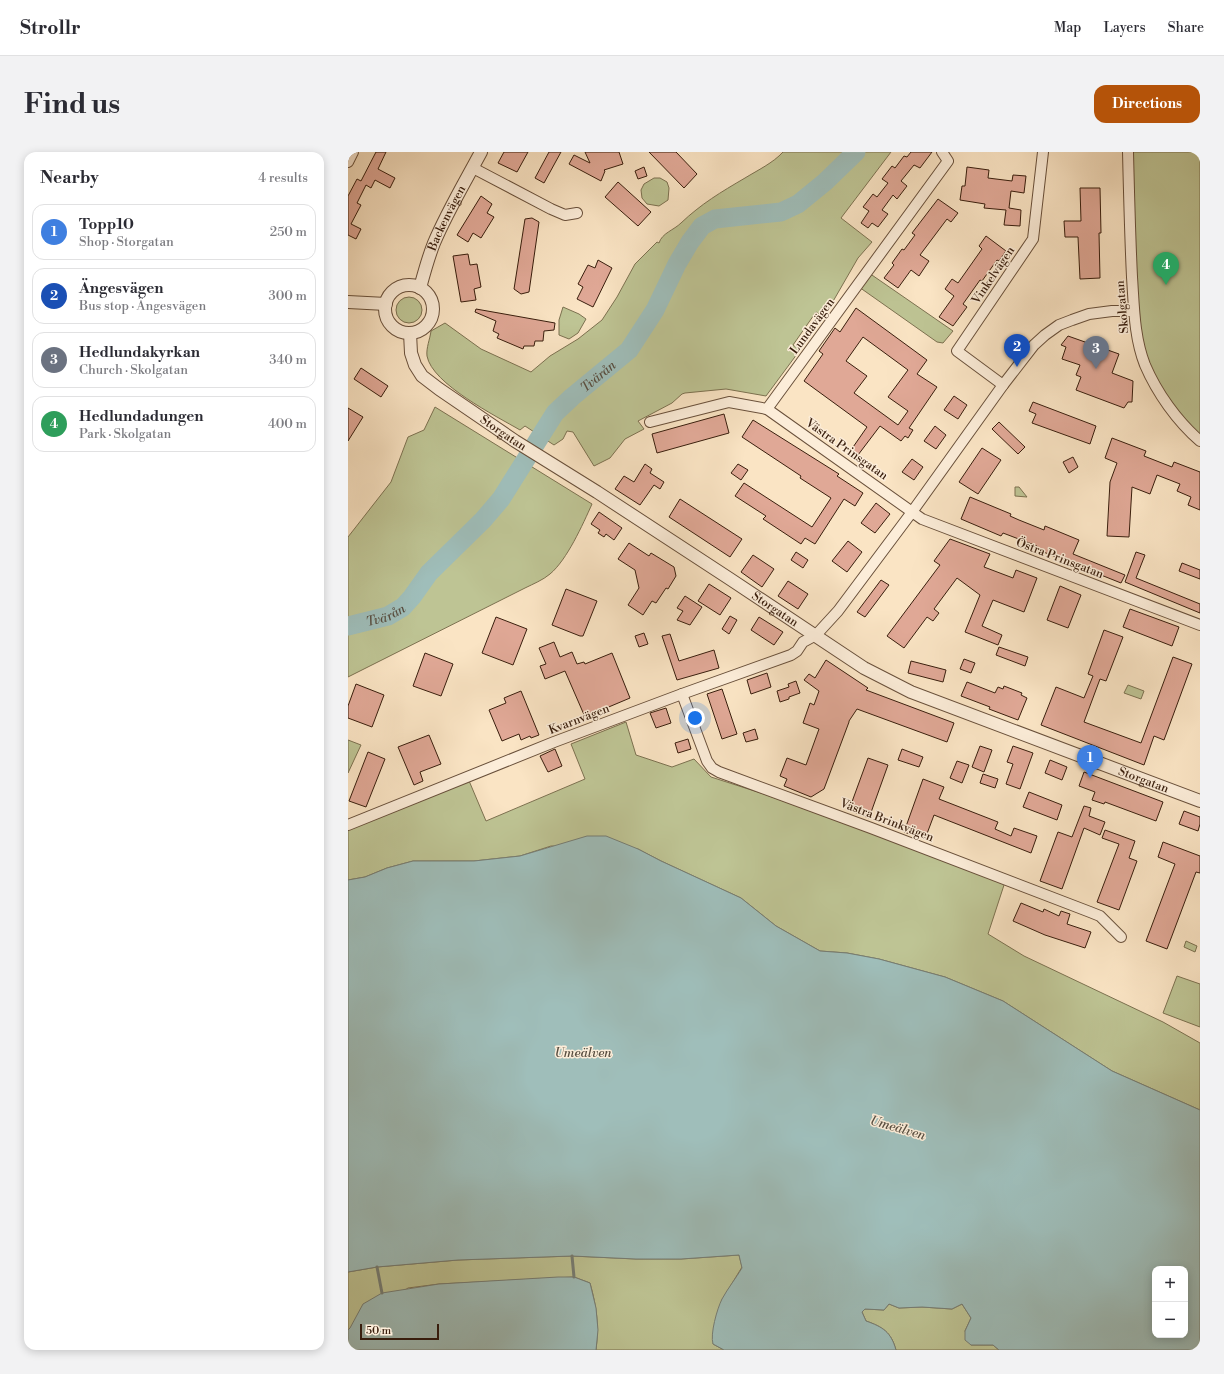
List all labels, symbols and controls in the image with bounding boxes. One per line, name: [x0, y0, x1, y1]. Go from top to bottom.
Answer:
text: Strollr: [20, 16, 81, 40]
text: Map: [1054, 19, 1081, 37]
text: Layers: [1103, 19, 1146, 37]
text: Share: [1168, 19, 1204, 37]
button: Directions: [1094, 85, 1200, 123]
text: Find us: [24, 87, 120, 122]
text: Nearby: [40, 167, 99, 189]
text: 4 results: [258, 170, 308, 186]
street label: Backenvägen: [424, 183, 469, 254]
text: Topp10: [79, 215, 134, 234]
text: 1: [51, 224, 57, 240]
text: 250 m: [270, 224, 307, 240]
text: Shop · Storgatan: [79, 234, 174, 250]
street label: Vinkelvägen: [968, 244, 1018, 308]
pin: 4: [1153, 252, 1179, 285]
text: Ängesvägen: [79, 279, 164, 298]
street label: Skolgatan: [1113, 280, 1132, 334]
text: 2: [50, 288, 58, 304]
text: 300 m: [269, 288, 307, 304]
street label: Lundavägen: [787, 295, 838, 357]
text: Bus stop · Ängesvägen: [79, 298, 206, 314]
pin: 2: [1004, 334, 1030, 367]
pin: 3: [1083, 336, 1109, 369]
text: Hedlundakyrkan: [79, 343, 200, 362]
text: 3: [50, 352, 58, 368]
text: 340 m: [269, 352, 307, 368]
water label: Tvärån: [577, 357, 620, 396]
text: Church · Skolgatan: [79, 362, 188, 378]
text: Hedlundadungen: [79, 407, 203, 426]
street label: Storgatan: [477, 412, 529, 454]
street label: Västra Prinsgatan: [802, 415, 891, 483]
text: 4: [50, 416, 58, 432]
text: 400 m: [268, 416, 307, 432]
text: Park · Skolgatan: [79, 426, 171, 442]
street label: Östra Prinsgatan: [1014, 533, 1106, 582]
street label: Storgatan: [749, 589, 801, 630]
water label: Tvärån: [364, 600, 409, 630]
street label: Kvarnvägen: [547, 701, 612, 738]
your location: [685, 708, 705, 728]
pin: 1: [1077, 745, 1103, 778]
street label: Storgatan: [1116, 764, 1171, 797]
street label: Västra Brinkvägen: [837, 795, 936, 845]
water label: Umeälven: [554, 1045, 612, 1061]
water label: Umeälven: [868, 1112, 928, 1144]
map controls: [1152, 1266, 1188, 1338]
button: +: [1152, 1266, 1188, 1302]
button: −: [1152, 1302, 1188, 1338]
scale bar: [360, 1322, 439, 1341]
text: 50 m: [366, 1324, 391, 1338]

